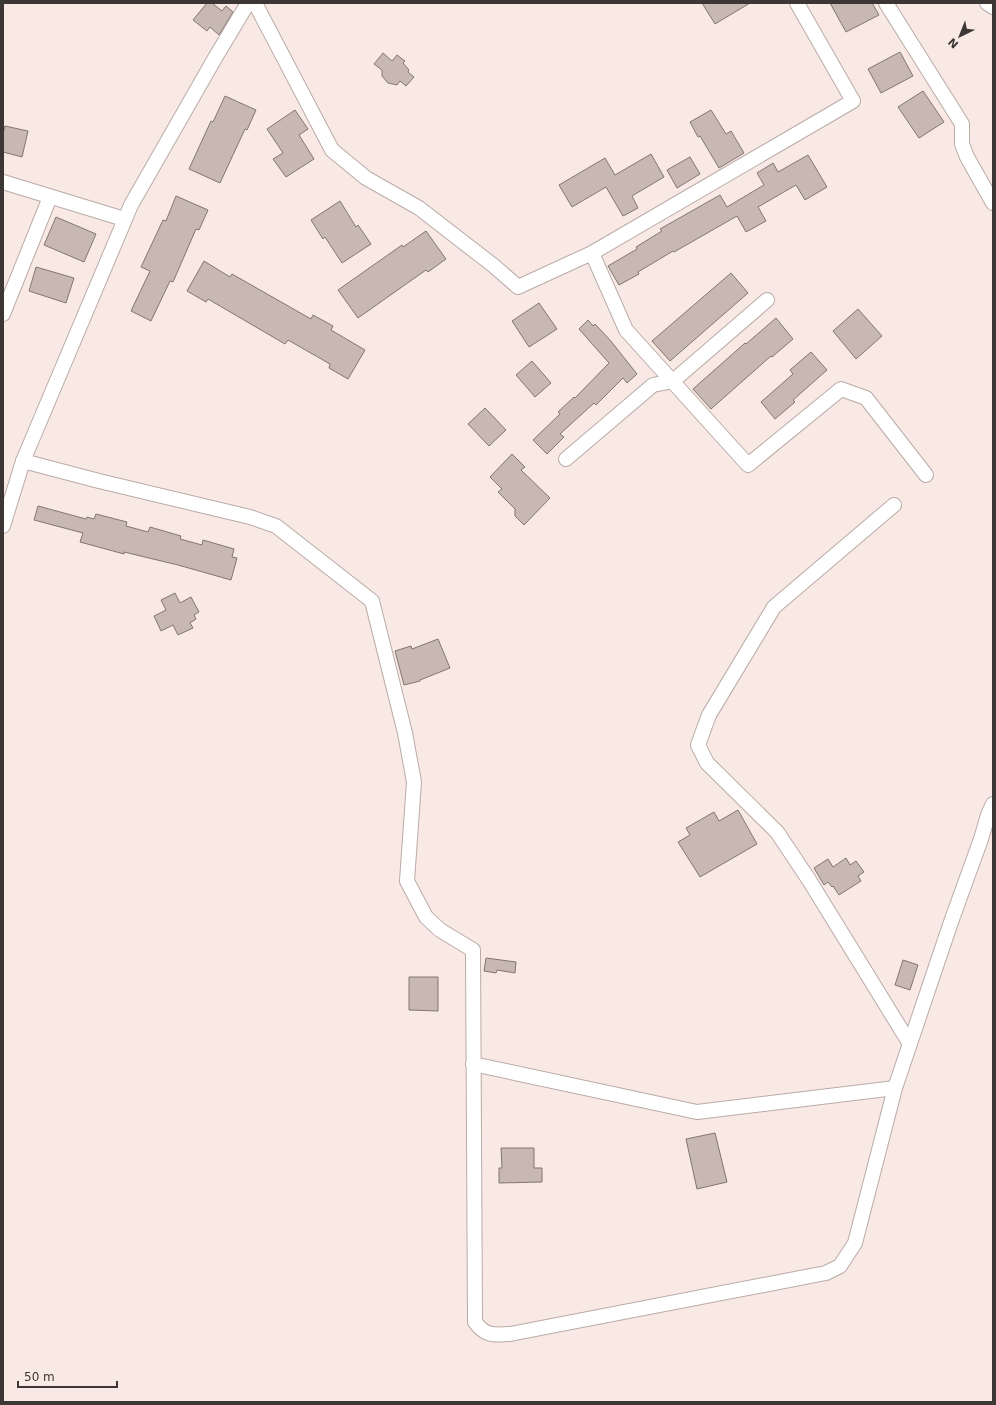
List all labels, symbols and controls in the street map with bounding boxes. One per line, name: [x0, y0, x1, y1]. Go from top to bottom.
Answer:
north arrow: [940, 16, 980, 56]
text: N: [946, 35, 961, 51]
scale bar: [18, 1363, 117, 1389]
text: 50 m: [24, 1370, 55, 1384]

